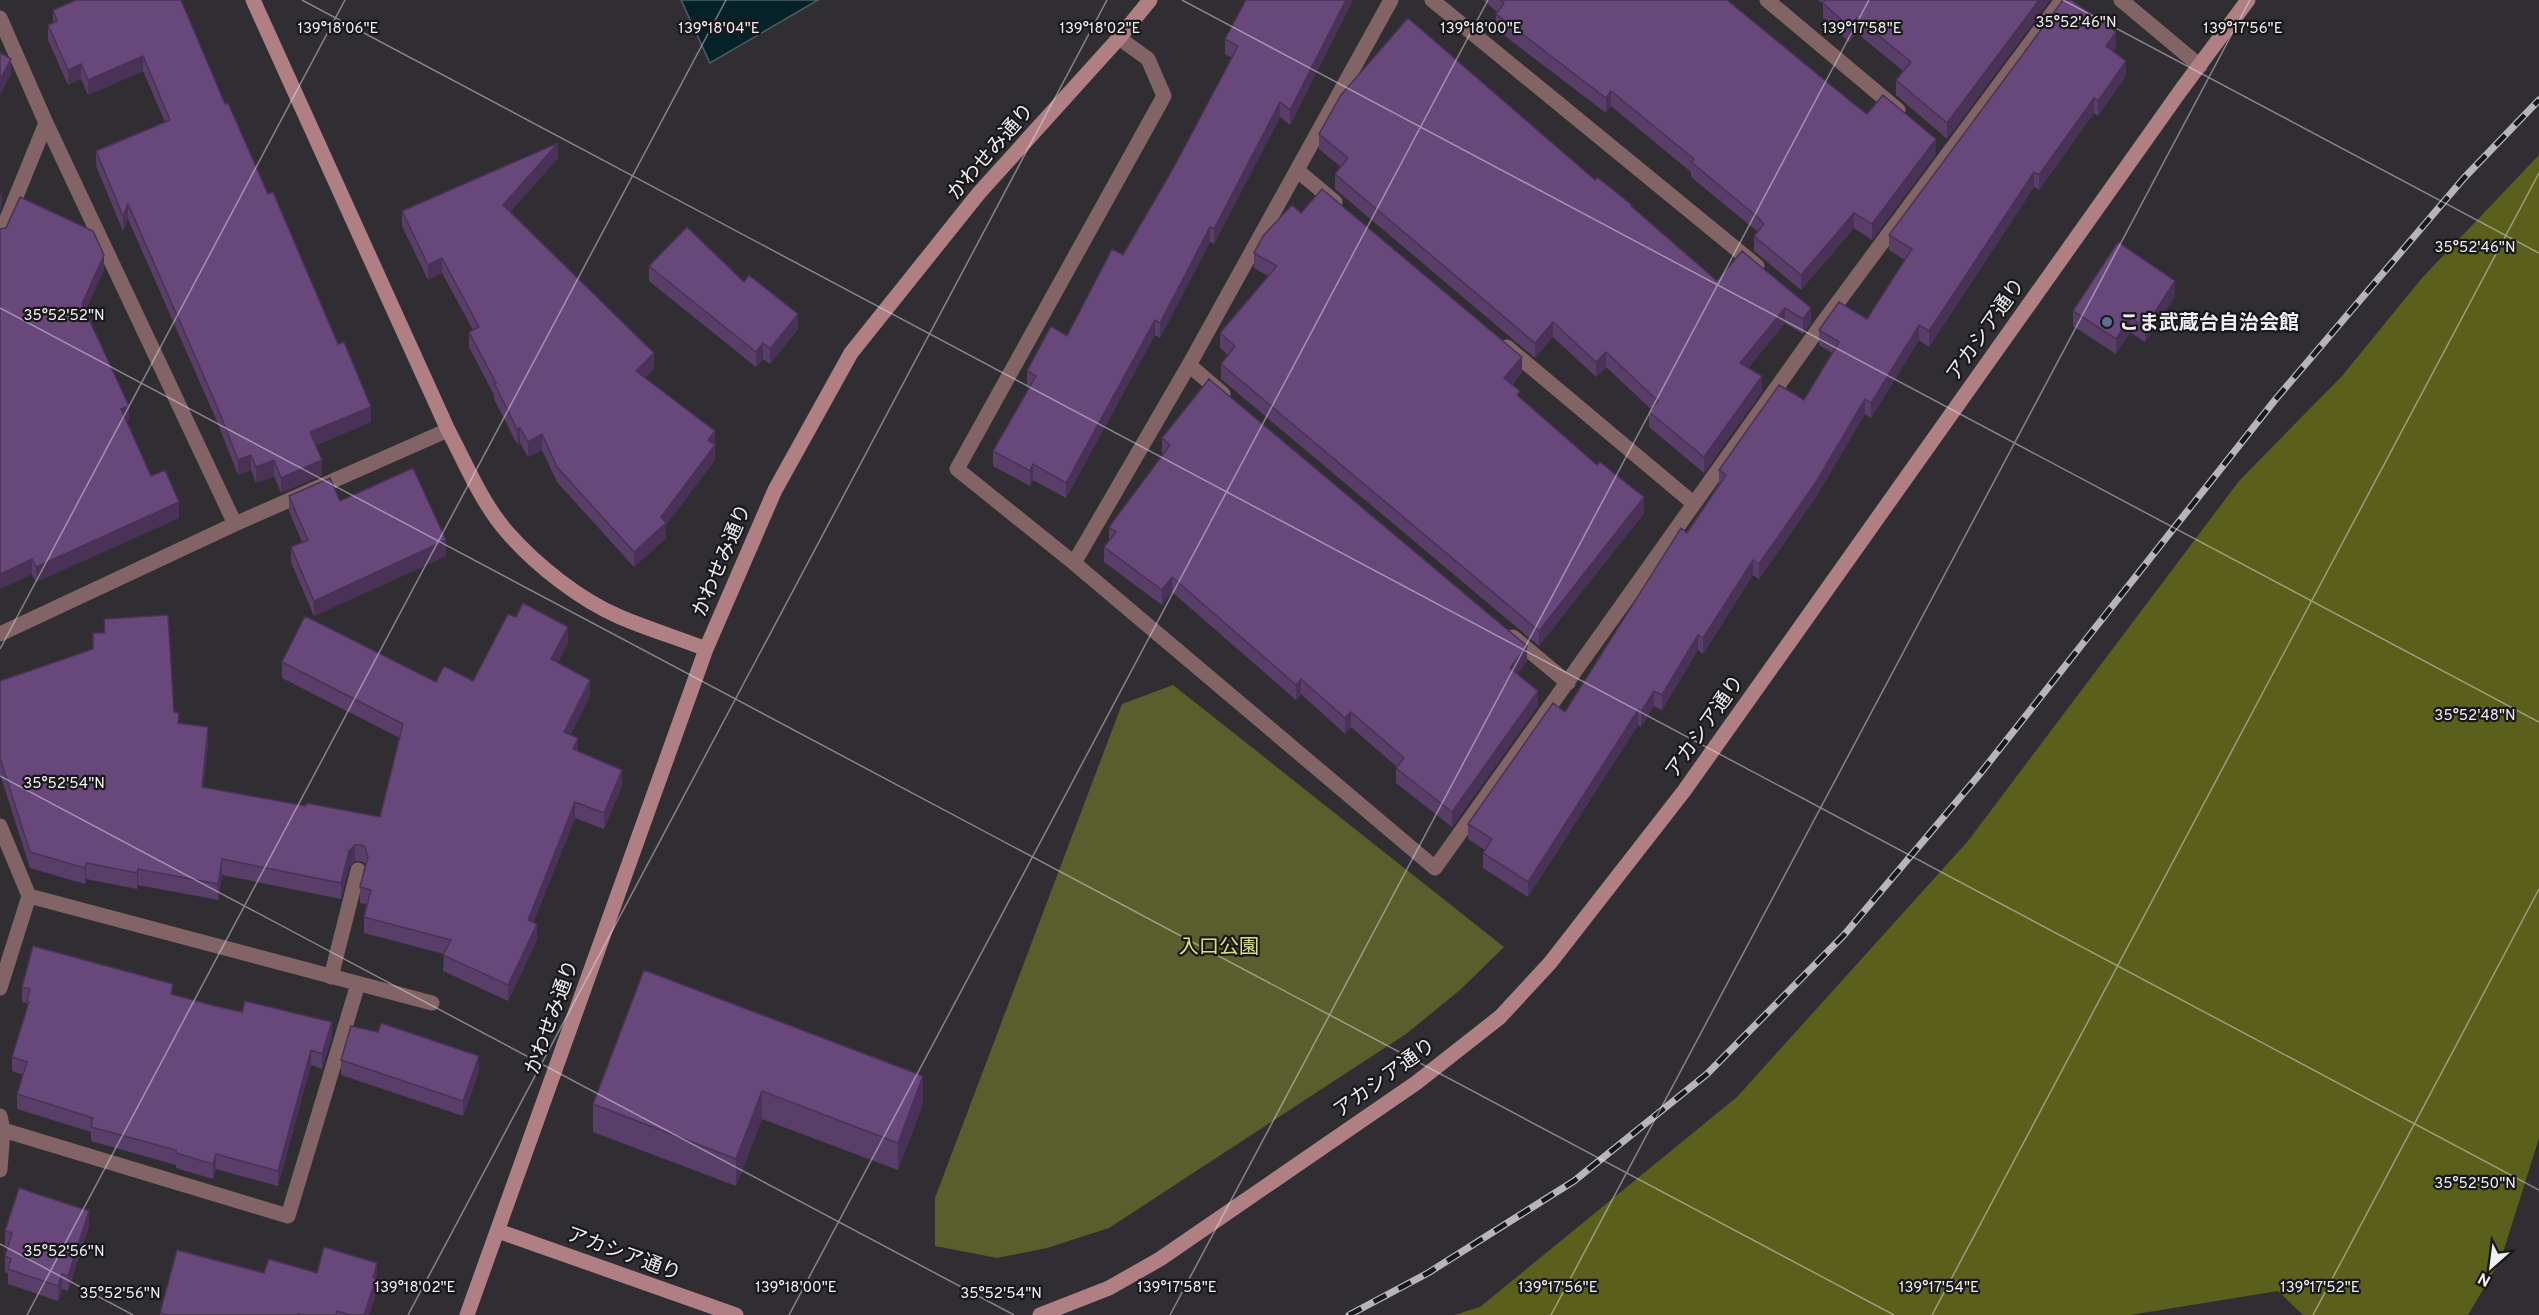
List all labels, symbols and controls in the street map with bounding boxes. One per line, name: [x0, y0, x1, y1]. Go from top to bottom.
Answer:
text: 35°52'46"N: [2035, 14, 2117, 33]
text: 139°18'06"E: [298, 20, 379, 39]
text: 139°18'04"E: [678, 20, 760, 39]
text: 139°18'02"E: [1059, 20, 1141, 39]
text: 139°18'00"E: [1440, 20, 1522, 39]
text: 139°17'58"E: [1822, 20, 1902, 39]
text: 139°17'56"E: [2203, 20, 2283, 39]
street label: かわせみ通り: [942, 99, 1041, 206]
text: 35°52'46"N: [2434, 239, 2516, 258]
street label: アカシア通り: [1942, 274, 2032, 387]
text: 35°52'52"N: [23, 307, 105, 326]
place label: こま武蔵台自治会館: [2119, 311, 2299, 337]
marker: こま武蔵台自治会館: [2100, 315, 2114, 329]
street label: かわせみ通り: [687, 500, 758, 621]
street label: アカシア通り: [1661, 671, 1751, 784]
text: 35°52'48"N: [2434, 707, 2516, 726]
text: 35°52'54"N: [23, 775, 105, 794]
park label: 入口公園: [1179, 935, 1259, 961]
street label: かわせみ通り: [520, 957, 586, 1079]
street label: アカシア通り: [1329, 1033, 1441, 1124]
text: 35°52'50"N: [2434, 1175, 2516, 1194]
street label: アカシア通り: [562, 1222, 684, 1288]
north arrow: [2461, 1237, 2521, 1297]
text: 35°52'56"N: [23, 1243, 105, 1262]
text: N: [2475, 1267, 2495, 1290]
text: 139°18'02"E: [374, 1279, 456, 1298]
text: 139°18'00"E: [755, 1279, 837, 1298]
text: 139°17'58"E: [1137, 1279, 1217, 1298]
text: 139°17'56"E: [1518, 1279, 1598, 1298]
text: 139°17'54"E: [1899, 1279, 1979, 1298]
text: 139°17'52"E: [2280, 1279, 2360, 1298]
text: 35°52'56"N: [79, 1285, 161, 1304]
text: 35°52'54"N: [960, 1285, 1042, 1304]

